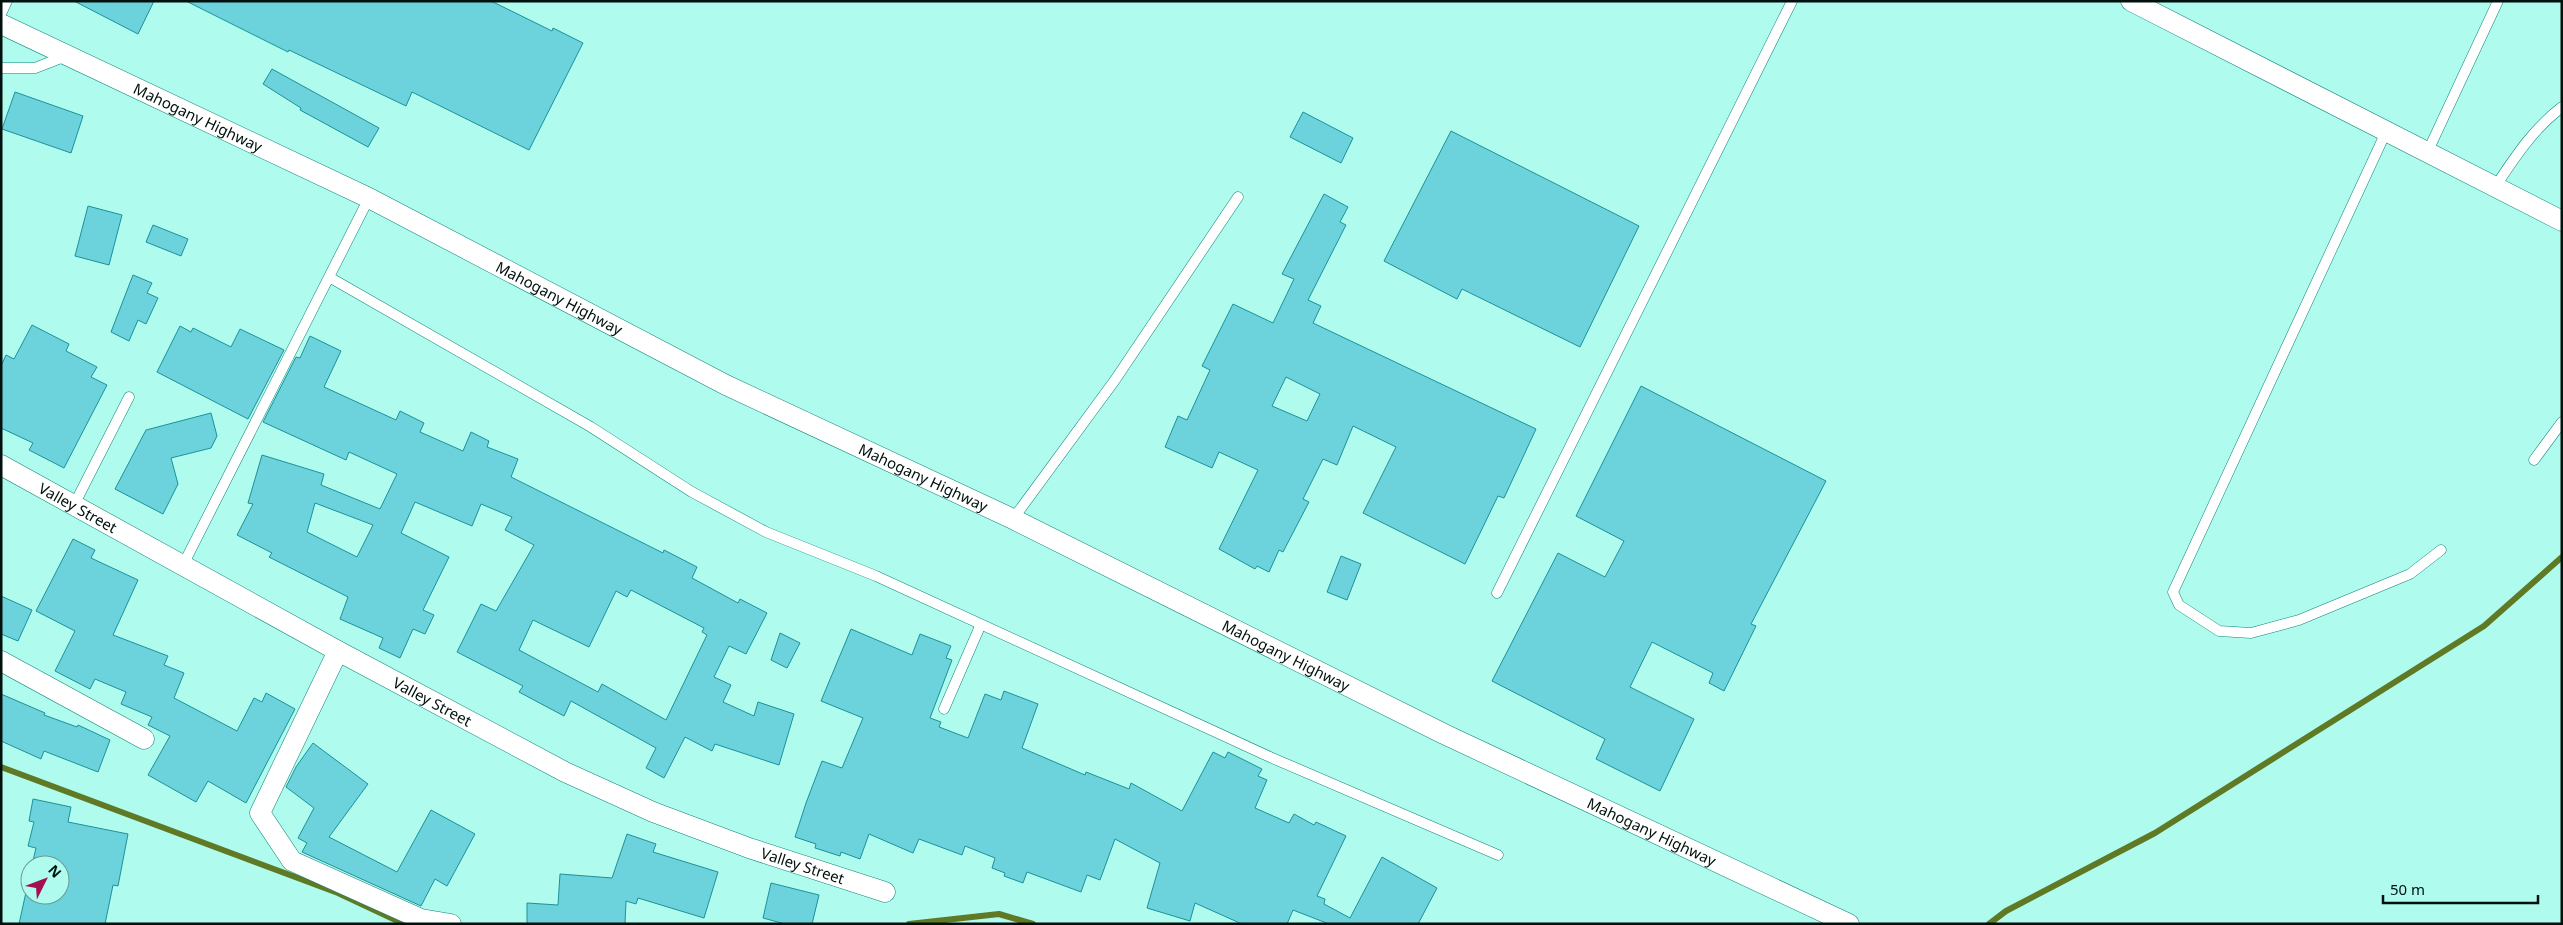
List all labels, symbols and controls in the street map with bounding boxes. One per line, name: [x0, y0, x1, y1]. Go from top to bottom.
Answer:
street label: Mahogany Highway: [130, 78, 266, 156]
street label: Mahogany Highway: [493, 256, 626, 339]
street label: Mahogany Highway: [856, 438, 992, 516]
street label: Valley Street: [35, 478, 121, 537]
street label: Mahogany Highway: [1219, 615, 1354, 696]
street label: Valley Street: [390, 672, 476, 731]
street label: Mahogany Highway: [1584, 793, 1720, 870]
street label: Valley Street: [759, 843, 848, 888]
north arrow: [20, 855, 70, 905]
text: N: [44, 860, 66, 882]
scale bar: [2383, 872, 2538, 904]
text: 50 m: [2390, 879, 2425, 899]

